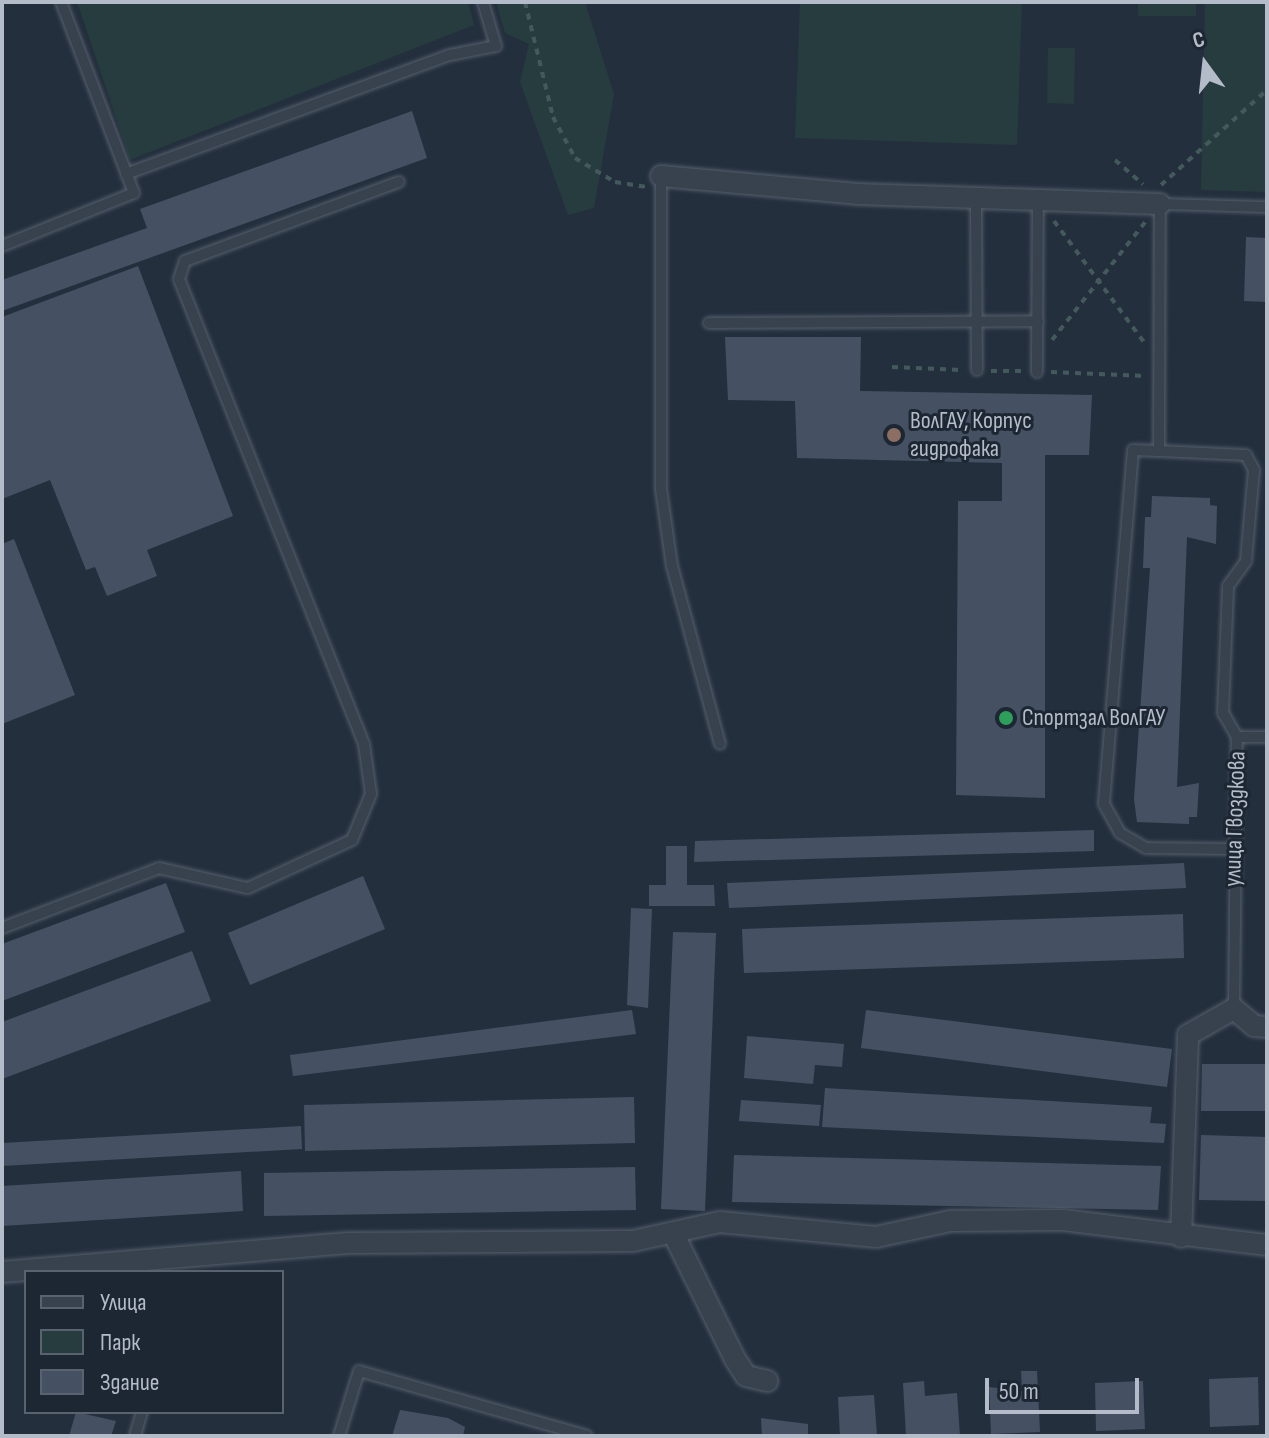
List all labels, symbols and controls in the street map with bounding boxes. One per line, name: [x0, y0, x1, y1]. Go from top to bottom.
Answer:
north arrow: [1165, 24, 1245, 104]
text: С: [1190, 26, 1208, 55]
place label: ВолГАУ, Корпус гидрофака: [910, 407, 1032, 463]
marker: ВолГАУ, Корпус гидрофака: [885, 426, 903, 444]
place label: Спортзал ВолГАУ: [1022, 704, 1166, 732]
marker: Спортзал ВолГАУ: [997, 709, 1015, 727]
street label: улица Гвоздкова: [1218, 751, 1252, 887]
legend: [24, 1270, 284, 1414]
text: Улица: [100, 1288, 146, 1317]
text: Парк: [100, 1328, 140, 1357]
scale bar: [989, 1362, 1143, 1412]
text: Здание: [100, 1368, 159, 1397]
text: 50 m: [999, 1377, 1039, 1406]

